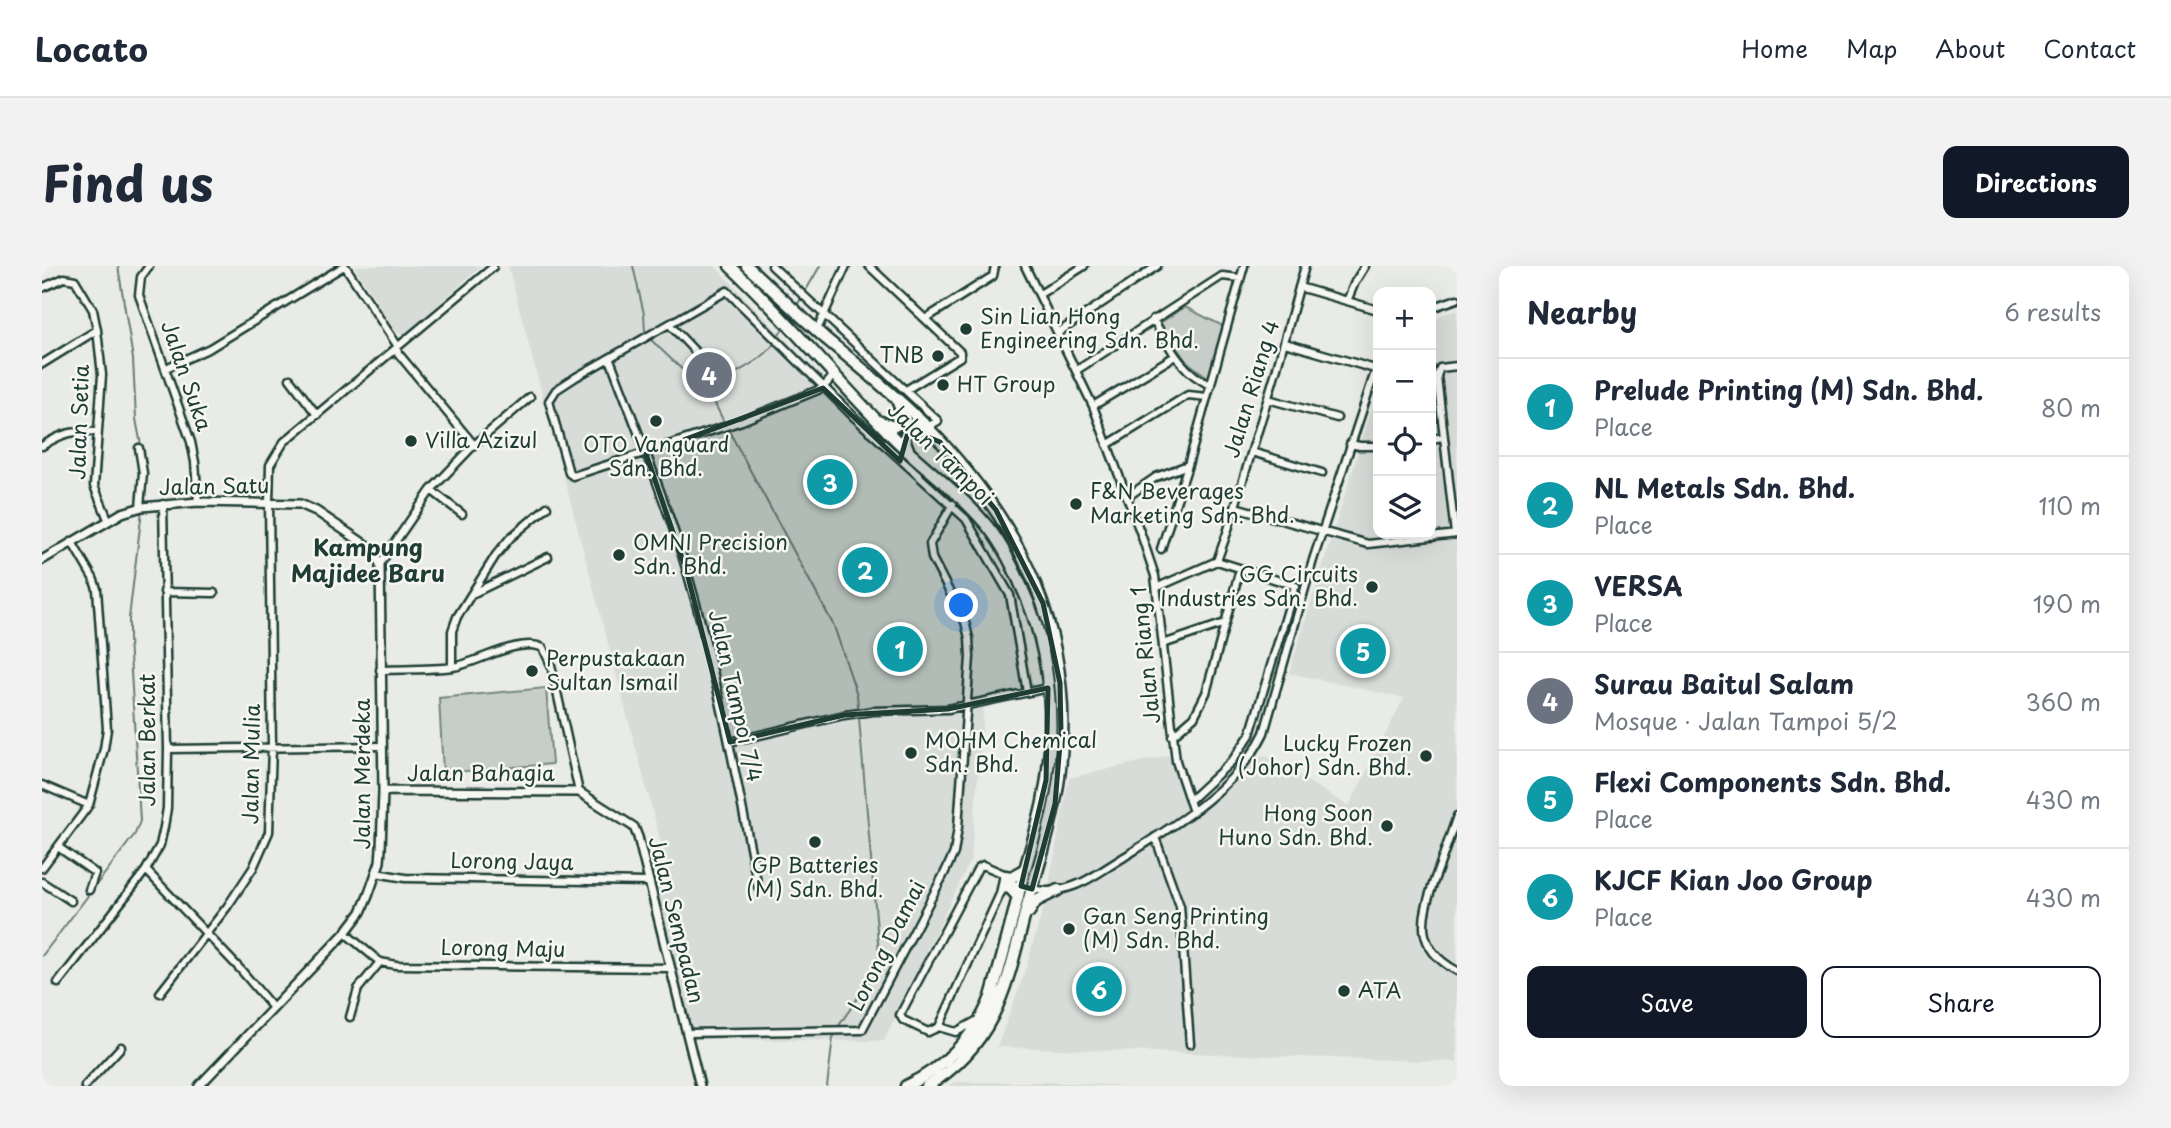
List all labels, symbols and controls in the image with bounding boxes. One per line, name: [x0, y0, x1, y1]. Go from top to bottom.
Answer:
text: Locato: [35, 23, 148, 73]
text: Home: [1741, 30, 1808, 66]
text: Map: [1846, 30, 1897, 66]
text: About: [1935, 30, 2005, 66]
text: Contact: [2043, 30, 2136, 66]
text: Find us: [42, 145, 213, 219]
button: Directions: [1943, 146, 2129, 218]
map controls: [1373, 287, 1436, 539]
button: +: [1373, 287, 1436, 350]
text: Nearby: [1527, 289, 1637, 334]
text: 6 results: [2005, 294, 2101, 329]
place label: Sin Lian Hong Engineering Sdn. Bhd.: [980, 299, 1199, 355]
street label: Jalan Suka: [154, 316, 222, 435]
street label: Jalan Riang 4: [1214, 316, 1286, 461]
marker: Sin Lian Hong Engineering Sdn. Bhd.: [958, 321, 974, 337]
place label: TNB: [880, 338, 924, 370]
marker: TNB: [930, 348, 946, 364]
pin: 4: [686, 349, 732, 401]
button: −: [1373, 350, 1436, 413]
street label: Jalan Setia: [60, 364, 96, 480]
place label: HT Group: [957, 367, 1055, 399]
text: Prelude Printing (M) Sdn. Bhd.: [1594, 370, 1983, 409]
marker: HT Group: [935, 377, 951, 393]
text: 1: [1545, 390, 1556, 425]
text: 80 m: [2041, 390, 2101, 425]
street label: Jalan Tampoi: [881, 393, 1002, 512]
text: Place: [1594, 409, 1653, 444]
marker: OTO Vanguard Sdn. Bhd.: [648, 413, 664, 429]
button: locate: [1373, 413, 1436, 476]
place label: Villa Azizul: [425, 423, 537, 455]
place label: OTO Vanguard Sdn. Bhd.: [583, 427, 729, 483]
marker: Villa Azizul: [403, 433, 419, 449]
pin: 3: [807, 456, 853, 508]
street label: Jalan Satu: [158, 468, 269, 502]
text: NL Metals Sdn. Bhd.: [1594, 468, 1855, 507]
place label: F&N Beverages Marketing Sdn. Bhd.: [1090, 474, 1295, 530]
button: layers: [1373, 476, 1436, 539]
text: 2: [1542, 488, 1558, 523]
text: 110 m: [2039, 488, 2101, 523]
marker: F&N Beverages Marketing Sdn. Bhd.: [1068, 496, 1084, 512]
text: Place: [1594, 507, 1653, 542]
place label: OMNI Precision Sdn. Bhd.: [633, 525, 788, 581]
district label: Kampung Majidee Baru: [291, 529, 445, 590]
pin: 2: [842, 544, 888, 596]
marker: OMNI Precision Sdn. Bhd.: [611, 547, 627, 563]
place label: GG Circuits Industries Sdn. Bhd.: [1160, 557, 1358, 613]
text: VERSA: [1594, 566, 1683, 605]
marker: GG Circuits Industries Sdn. Bhd.: [1364, 579, 1380, 595]
street label: Jalan Riang 1: [1121, 585, 1167, 726]
text: 3: [1542, 586, 1558, 621]
text: 190 m: [2033, 586, 2101, 621]
your location: [944, 588, 978, 622]
text: Place: [1594, 605, 1653, 640]
street label: Jalan Tampoi 7/4: [702, 606, 772, 785]
pin: 1: [877, 623, 923, 675]
pin: 5: [1340, 625, 1386, 677]
place label: Perpustakaan Sultan Ismail: [546, 641, 685, 697]
marker: Perpustakaan Sultan Ismail: [524, 663, 540, 679]
text: Surau Baitul Salam: [1594, 664, 1854, 703]
street label: Jalan Berkat: [130, 674, 162, 806]
text: 4: [1542, 684, 1558, 719]
text: 360 m: [2026, 684, 2101, 719]
street label: Jalan Merdeka: [345, 699, 377, 849]
street label: Jalan Mulia: [233, 703, 267, 825]
text: Mosque · Jalan Tampoi 5/2: [1594, 703, 1898, 738]
place label: MOHM Chemical Sdn. Bhd.: [925, 723, 1097, 779]
place label: Lucky Frozen (Johor) Sdn. Bhd.: [1238, 726, 1412, 782]
marker: MOHM Chemical Sdn. Bhd.: [903, 745, 919, 761]
marker: Lucky Frozen (Johor) Sdn. Bhd.: [1418, 748, 1434, 764]
street label: Jalan Bahagia: [407, 756, 555, 788]
text: Flexi Components Sdn. Bhd.: [1594, 762, 1951, 801]
text: 5: [1543, 782, 1557, 817]
text: 430 m: [2026, 782, 2101, 817]
place label: Hong Soon Huno Sdn. Bhd.: [1218, 796, 1373, 852]
text: Place: [1594, 801, 1653, 836]
marker: Hong Soon Huno Sdn. Bhd.: [1379, 818, 1395, 834]
street label: Jalan Sempadan: [642, 833, 714, 1006]
marker: GP Batteries (M) Sdn. Bhd.: [807, 834, 823, 850]
street label: Lorong Jaya: [450, 843, 575, 877]
place label: GP Batteries (M) Sdn. Bhd.: [746, 848, 884, 904]
text: KJCF Kian Joo Group: [1594, 860, 1872, 899]
street label: Lorong Damai: [838, 874, 932, 1016]
text: 6: [1542, 880, 1558, 915]
text: 430 m: [2026, 880, 2101, 915]
place label: Gan Seng Printing (M) Sdn. Bhd.: [1083, 899, 1269, 955]
text: Place: [1594, 899, 1653, 934]
marker: Gan Seng Printing (M) Sdn. Bhd.: [1061, 921, 1077, 937]
street label: Lorong Maju: [440, 930, 566, 964]
pin: 6: [1076, 963, 1122, 1015]
button: Save: [1527, 966, 1807, 1038]
button: Share: [1821, 966, 2101, 1038]
place label: ATA: [1358, 973, 1401, 1005]
marker: ATA: [1336, 983, 1352, 999]

